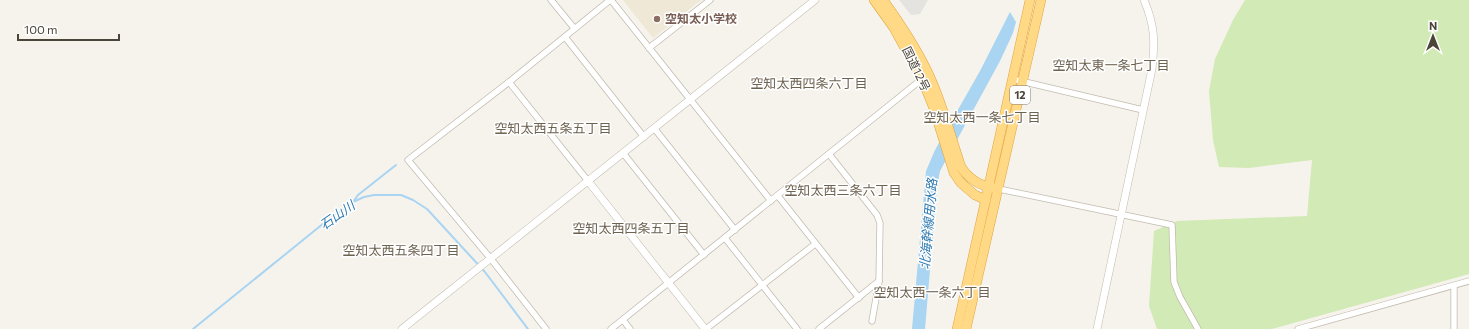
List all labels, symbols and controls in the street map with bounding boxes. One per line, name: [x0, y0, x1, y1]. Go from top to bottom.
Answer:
place label: 空知太小学校: [665, 11, 737, 25]
marker: 空知太小学校: [652, 14, 662, 24]
scale bar: [18, 16, 119, 42]
north arrow: [1413, 16, 1453, 56]
text: N: [1429, 19, 1437, 32]
text: 100 m: [24, 22, 58, 36]
street label: 国道12号: [900, 44, 934, 93]
district label: 空知太東一条七丁目: [1052, 57, 1170, 73]
district label: 空知太西四条六丁目: [750, 75, 868, 91]
road number: 12: [1010, 86, 1030, 104]
district label: 空知太西一条七丁目: [923, 109, 1041, 125]
district label: 空知太西五条五丁目: [494, 120, 612, 136]
water label: 北海幹線用水路: [916, 177, 940, 270]
district label: 空知太西三条六丁目: [784, 182, 902, 198]
water label: 石山川: [316, 196, 359, 233]
district label: 空知太西四条五丁目: [572, 220, 690, 236]
district label: 空知太西五条四丁目: [342, 242, 460, 258]
district label: 空知太西一条六丁目: [873, 284, 991, 300]

